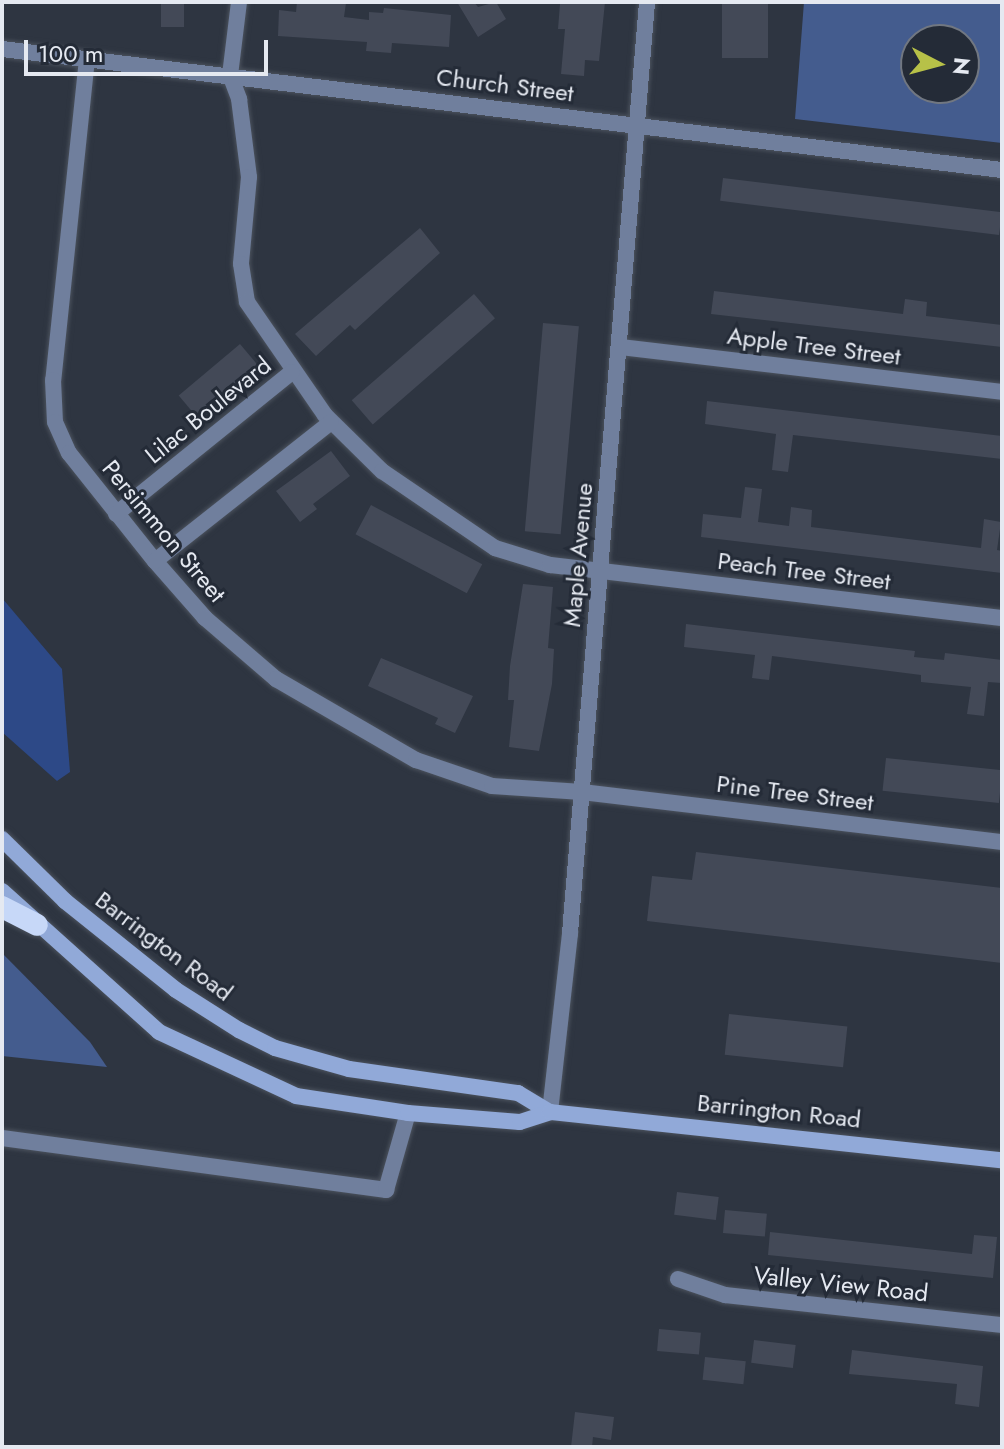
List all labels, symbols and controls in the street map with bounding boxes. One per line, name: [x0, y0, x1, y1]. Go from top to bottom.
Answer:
scale bar: [28, 24, 272, 74]
north arrow: [900, 24, 980, 104]
text: 100 m: [38, 36, 104, 71]
text: N: [945, 56, 979, 77]
street label: Church Street: [435, 62, 575, 108]
street label: Apple Tree Street: [726, 321, 902, 371]
street label: Lilac Boulevard: [139, 351, 277, 469]
street label: Persimmon Street: [96, 454, 232, 608]
street label: Maple Avenue: [557, 482, 599, 628]
street label: Peach Tree Street: [716, 546, 892, 596]
street label: Pine Tree Street: [715, 769, 875, 817]
street label: Barrington Road: [90, 885, 238, 1007]
street label: Barrington Road: [696, 1088, 862, 1134]
street label: Valley View Road: [752, 1261, 930, 1307]

